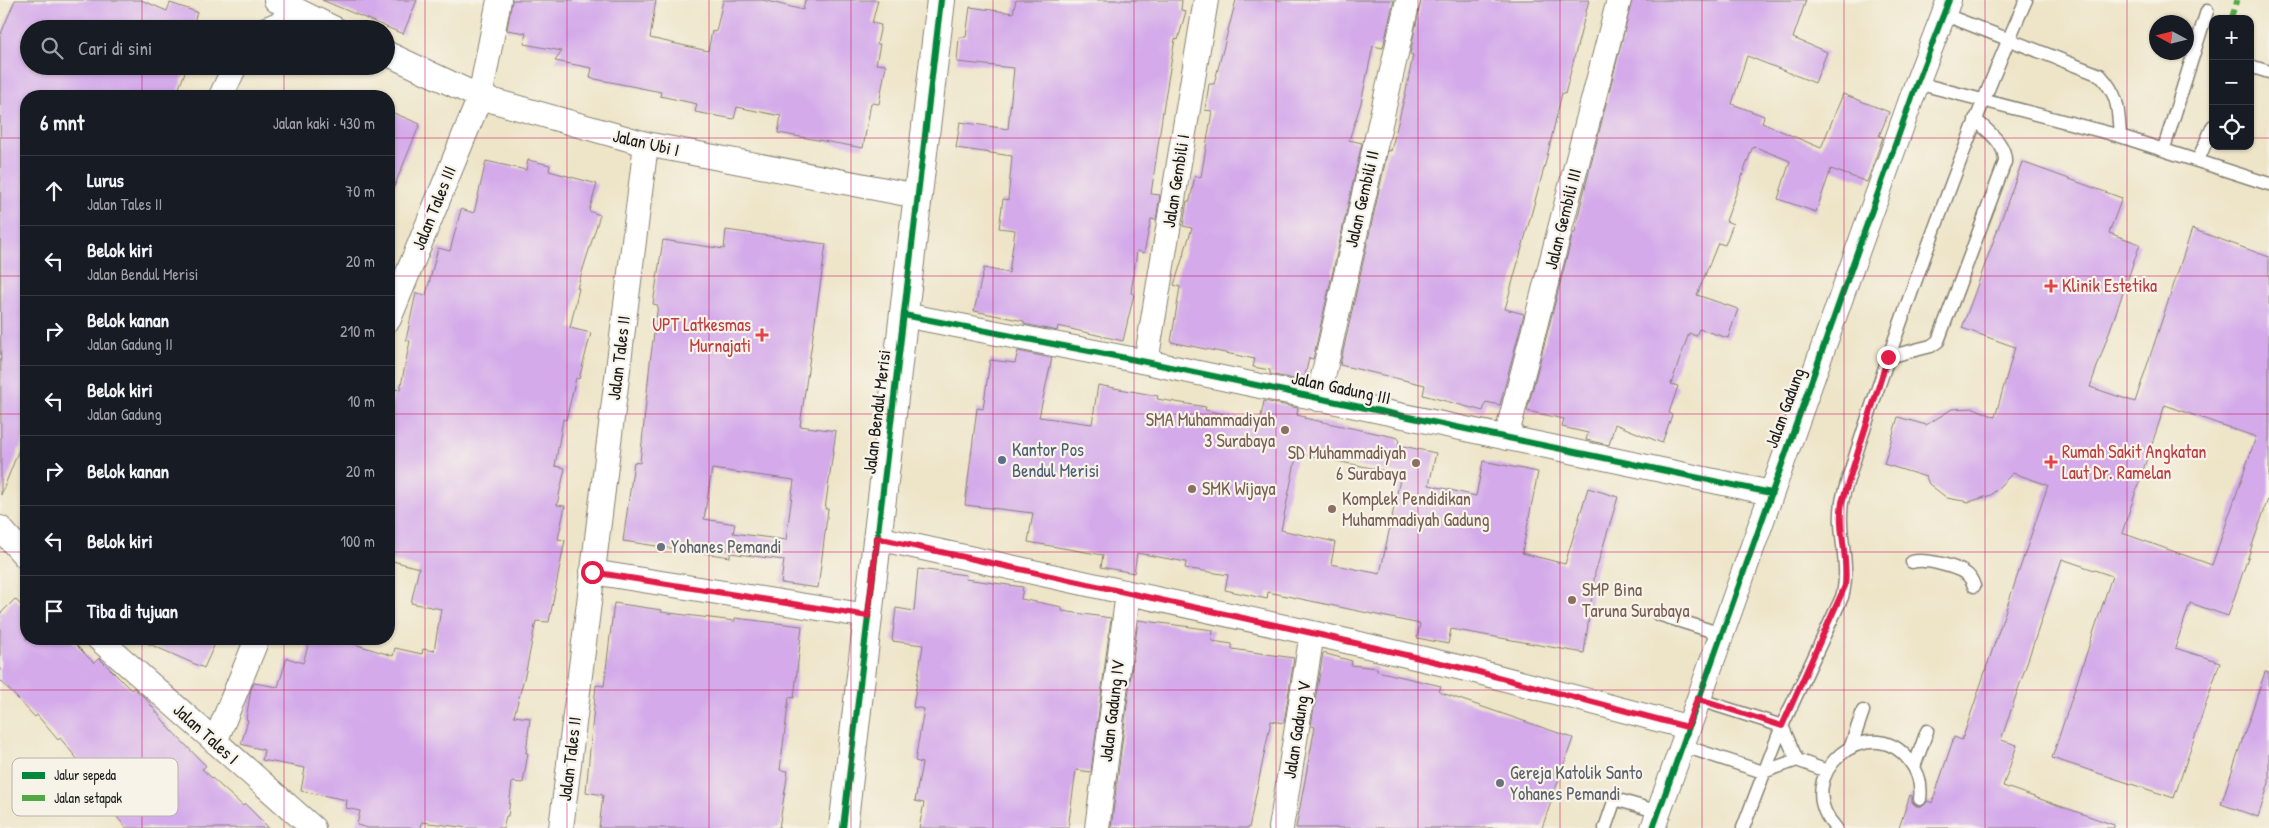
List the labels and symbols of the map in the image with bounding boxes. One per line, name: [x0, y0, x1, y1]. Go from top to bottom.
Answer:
north arrow: [2149, 15, 2194, 60]
street label: Jalan Ubi I: [610, 123, 682, 162]
street label: Jalan Gembili I: [1156, 132, 1195, 230]
street label: Jalan Gembili II: [1338, 148, 1385, 250]
street label: Jalan Tales III: [405, 162, 462, 254]
street label: Jalan Gembili III: [1538, 166, 1587, 272]
place label: Klinik Estetika: [2062, 273, 2157, 298]
marker: Klinik Estetika: [2044, 279, 2058, 293]
place label: UPT Latkesmas Murnajati: [652, 312, 751, 358]
street label: Jalan Tales II: [601, 314, 636, 402]
marker: UPT Latkesmas Murnajati: [755, 328, 769, 342]
route end: [1877, 346, 1900, 369]
street label: Jalan Bendul Merisi: [856, 348, 897, 476]
street label: Jalan Gadung: [1758, 364, 1811, 452]
street label: Jalan Gadung III: [1289, 365, 1393, 410]
place label: SMA Muhammadiyah 3 Surabaya: [1146, 407, 1275, 453]
marker: SMA Muhammadiyah 3 Surabaya: [1279, 424, 1291, 436]
place label: Kantor Pos Bendul Merisi: [1012, 437, 1099, 483]
place label: Rumah Sakit Angkatan Laut Dr. Ramelan: [2062, 439, 2206, 485]
place label: SD Muhammadiyah 6 Surabaya: [1288, 440, 1406, 486]
marker: Kantor Pos Bendul Merisi: [996, 454, 1008, 466]
marker: Rumah Sakit Angkatan Laut Dr. Ramelan: [2044, 455, 2058, 469]
marker: SD Muhammadiyah 6 Surabaya: [1410, 457, 1422, 469]
place label: SMK Wijaya: [1202, 476, 1276, 501]
marker: SMK Wijaya: [1186, 483, 1198, 495]
place label: Komplek Pendidikan Muhammadiyah Gadung: [1342, 486, 1490, 532]
marker: Komplek Pendidikan Muhammadiyah Gadung: [1326, 503, 1338, 515]
place label: Yohanes Pemandi: [671, 534, 782, 559]
marker: Yohanes Pemandi: [655, 541, 667, 553]
route start: [581, 561, 604, 584]
place label: SMP Bina Taruna Surabaya: [1582, 577, 1690, 623]
marker: SMP Bina Taruna Surabaya: [1566, 594, 1578, 606]
street label: Jalan Gadung IV: [1093, 658, 1130, 763]
street label: Jalan Gadung V: [1276, 679, 1317, 780]
street label: Jalan Tales I: [168, 697, 245, 770]
street label: Jalan Tales II: [552, 715, 587, 803]
legend: [12, 758, 178, 816]
place label: Gereja Katolik Santo Yohanes Pemandi: [1510, 760, 1643, 806]
text: Jalur sepeda: [54, 765, 117, 785]
marker: Gereja Katolik Santo Yohanes Pemandi: [1494, 777, 1506, 789]
text: Jalan setapak: [54, 788, 122, 808]

